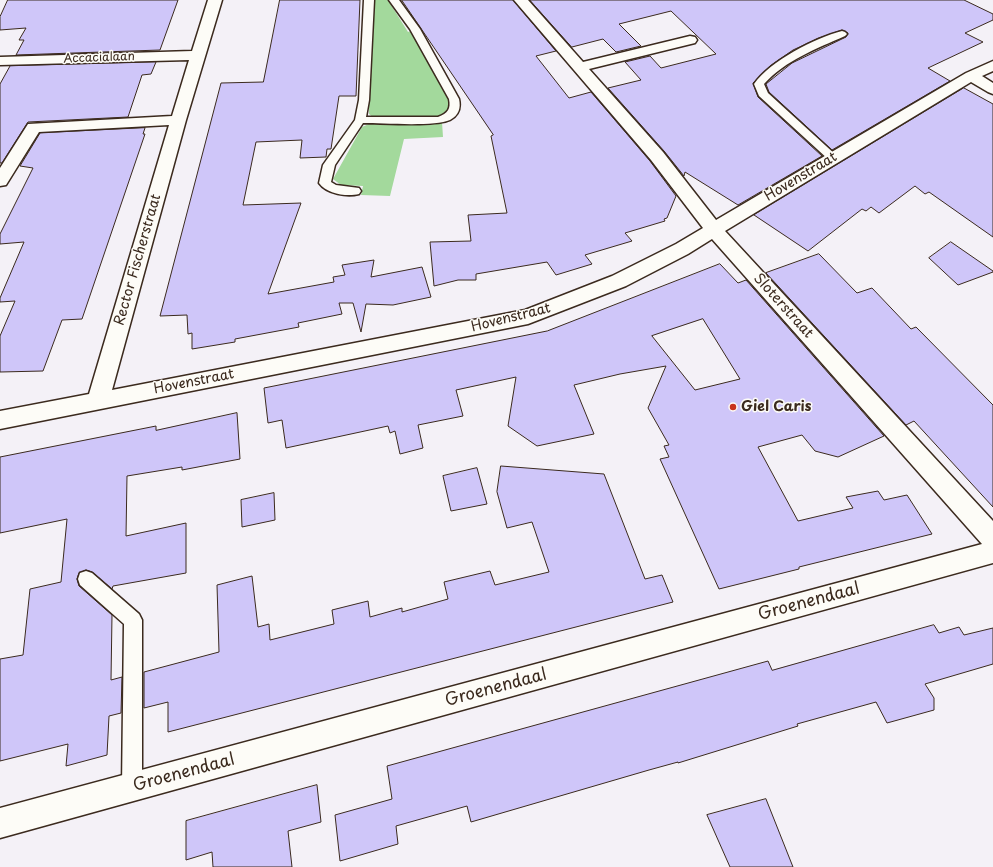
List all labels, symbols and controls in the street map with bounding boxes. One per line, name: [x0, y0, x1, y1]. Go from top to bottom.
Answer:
street label: Accacialaan: [63, 50, 135, 66]
street label: Hovenstraat: [762, 149, 840, 205]
street label: Rector Fischerstraat: [111, 192, 165, 328]
street label: Sloterstraat: [750, 270, 816, 342]
street label: Hovenstraat: [470, 300, 552, 336]
street label: Hovenstraat: [152, 366, 236, 398]
place label: Giel Caris: [741, 399, 811, 415]
marker: Giel Caris: [728, 402, 738, 412]
street label: Groenendaal: [756, 579, 862, 625]
street label: Groenendaal: [443, 665, 549, 711]
street label: Groenendaal: [131, 750, 237, 796]

